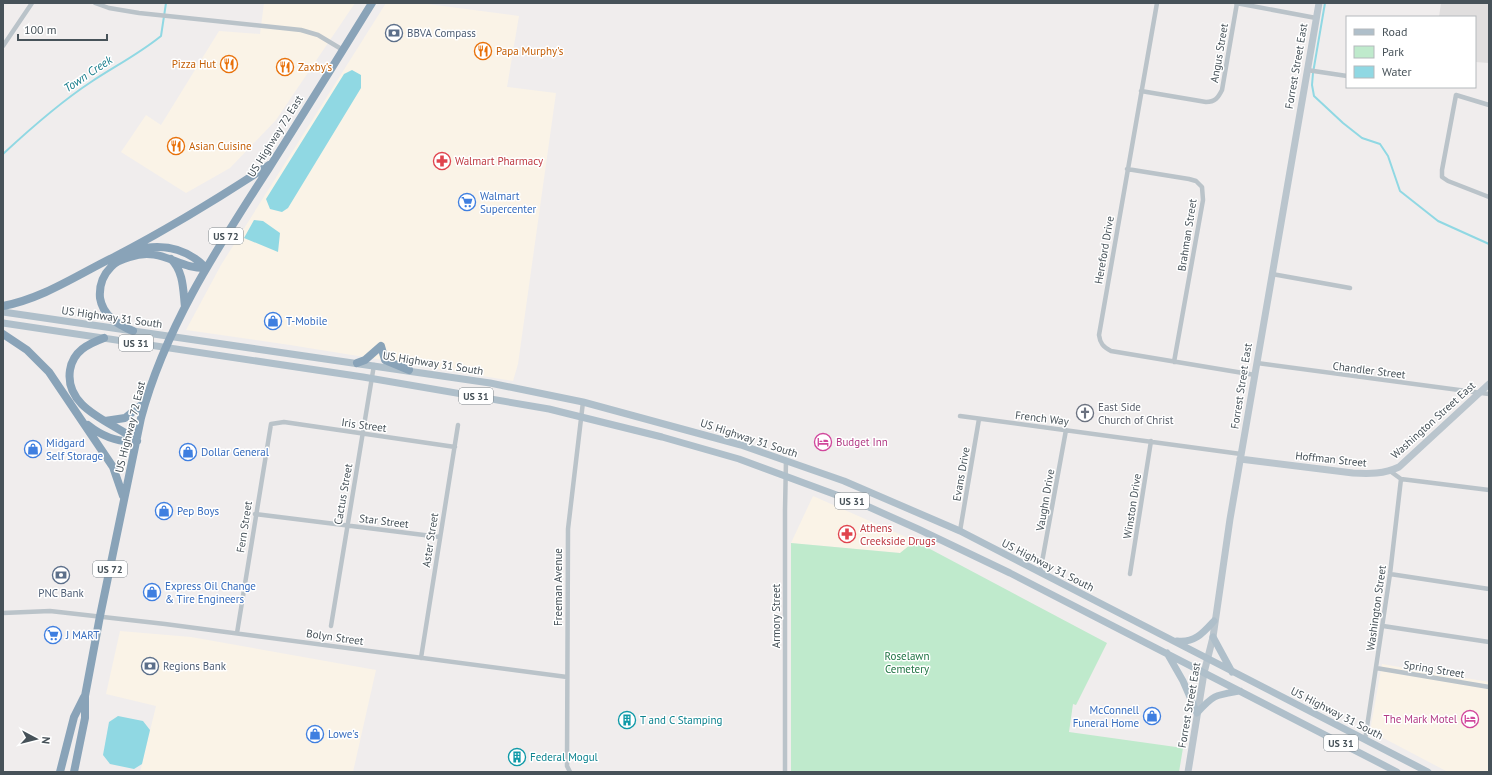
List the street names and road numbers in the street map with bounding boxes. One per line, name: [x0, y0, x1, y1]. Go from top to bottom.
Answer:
street label: Angus Street: [1207, 22, 1231, 84]
street label: Forrest Street East: [1282, 22, 1310, 110]
street label: US Highway 72 East: [244, 92, 306, 180]
street label: Brahman Street: [1174, 198, 1200, 272]
street label: Hereford Drive: [1091, 214, 1117, 285]
road number: US 72: [209, 228, 243, 244]
street label: US Highway 31 South: [61, 303, 163, 331]
road number: US 31: [119, 335, 153, 351]
street label: Forrest Street East: [1227, 342, 1255, 430]
street label: US Highway 31 South: [382, 348, 484, 378]
street label: Chandler Street: [1332, 359, 1406, 381]
street label: Washington Street East: [1388, 378, 1478, 462]
street label: US Highway 72 East: [112, 379, 148, 474]
road number: US 31: [459, 388, 493, 404]
street label: French Way: [1014, 408, 1071, 428]
street label: Iris Street: [340, 415, 388, 435]
street label: US Highway 31 South: [698, 416, 800, 460]
street label: Evans Drive: [949, 445, 973, 502]
street label: Hoffman Street: [1295, 448, 1368, 470]
street label: Cactus Street: [331, 462, 355, 526]
street label: Vaughn Drive: [1032, 468, 1057, 533]
street label: Winston Drive: [1120, 472, 1144, 540]
road number: US 31: [835, 493, 869, 509]
street label: Fern Street: [233, 500, 255, 554]
street label: Star Street: [358, 511, 410, 531]
street label: Aster Street: [419, 511, 441, 568]
street label: US Highway 31 South: [999, 536, 1097, 594]
street label: Freeman Avenue: [551, 548, 565, 626]
road number: US 72: [93, 561, 127, 577]
street label: Washington Street: [1363, 564, 1389, 652]
street label: Armory Street: [769, 583, 783, 648]
street label: Bolyn Street: [305, 626, 365, 648]
street label: Spring Street: [1403, 657, 1466, 681]
street label: Forrest Street East: [1175, 661, 1203, 749]
street label: US Highway 31 South: [1288, 684, 1386, 742]
road number: US 31: [1324, 735, 1358, 751]

